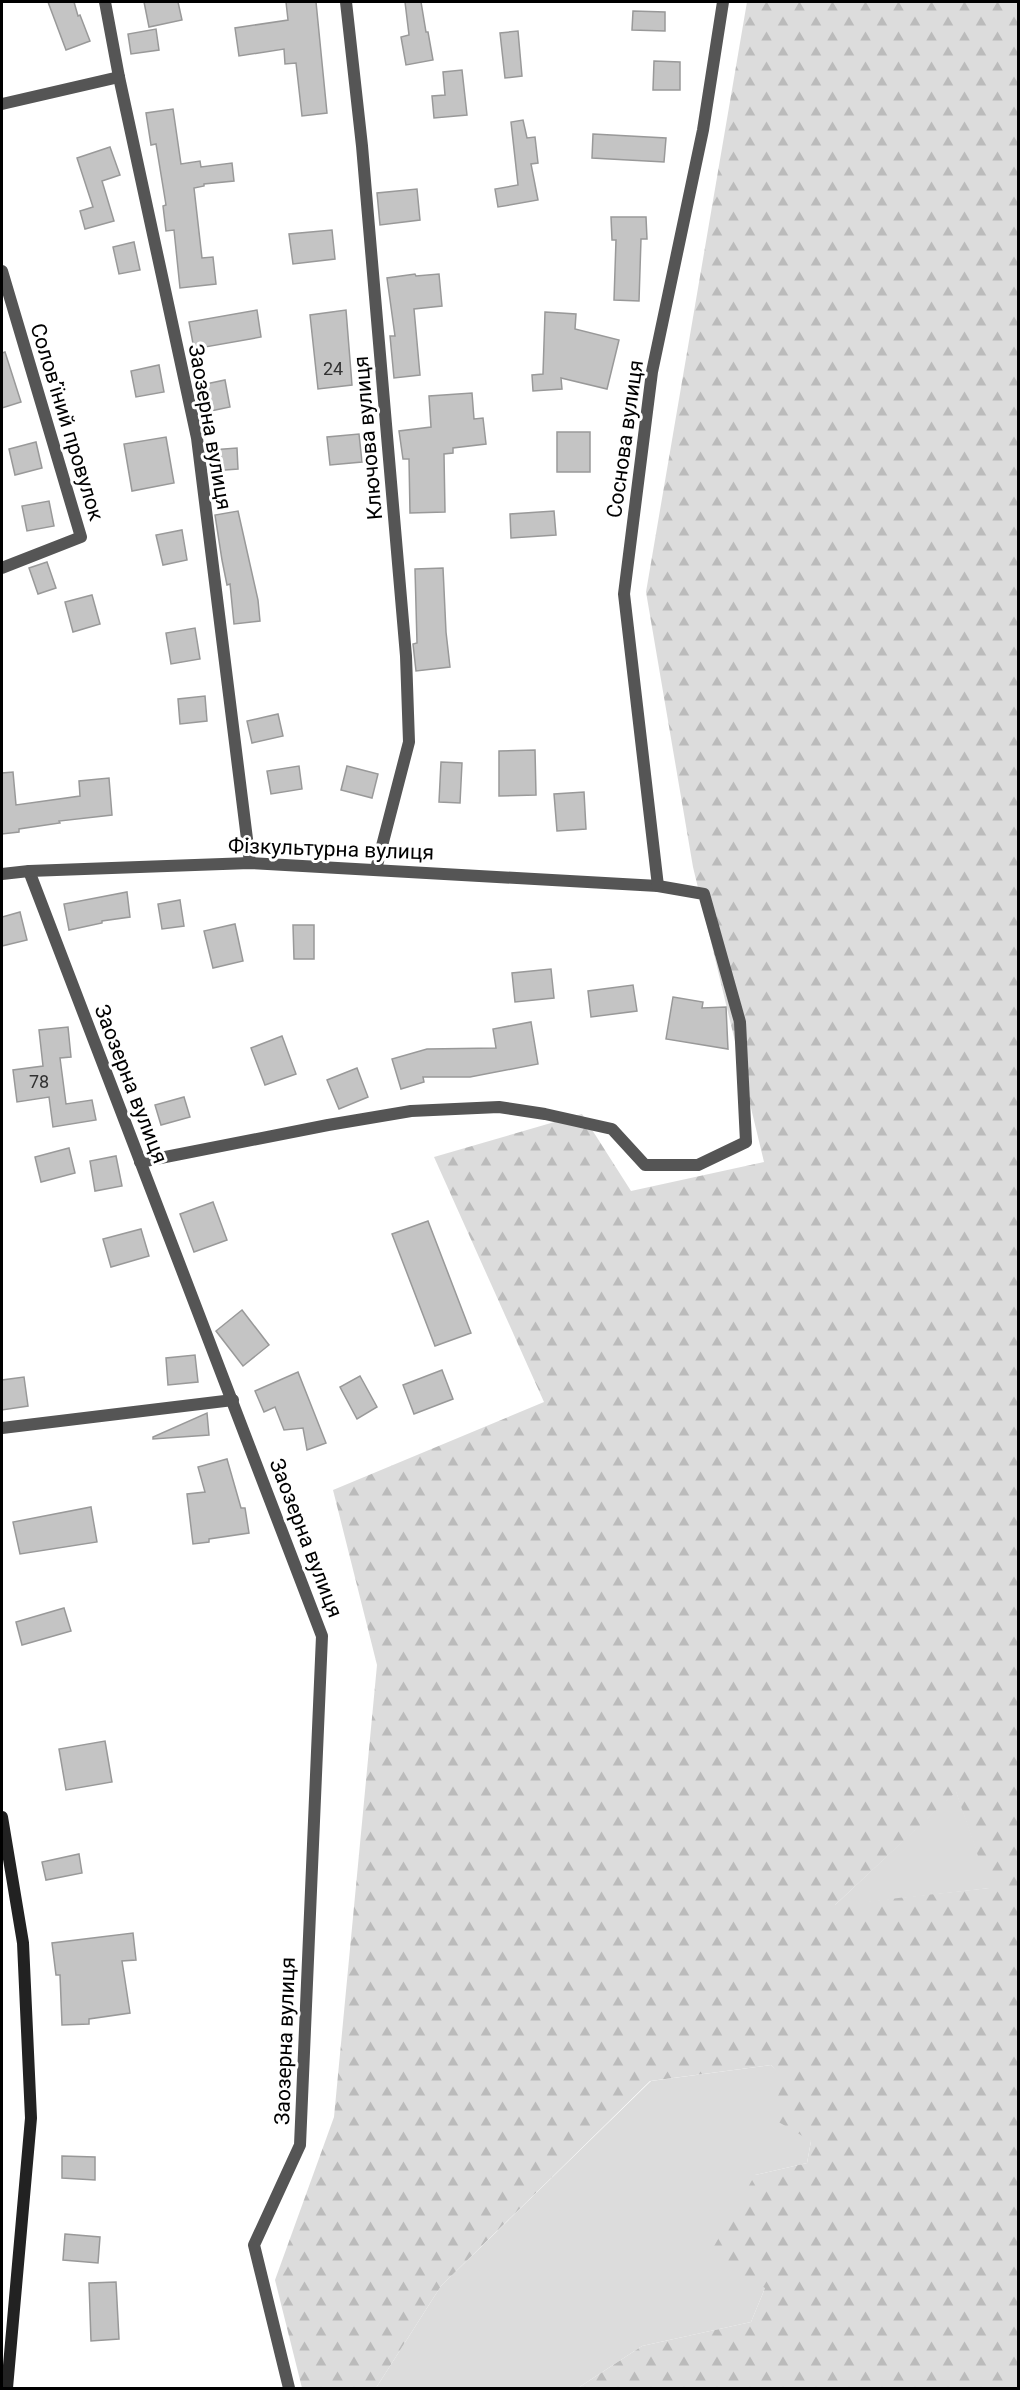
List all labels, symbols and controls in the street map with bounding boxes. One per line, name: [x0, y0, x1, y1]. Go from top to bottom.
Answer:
street label: Соловʼїний провулок: [26, 320, 109, 524]
street label: Заозерна вулиця: [184, 342, 236, 512]
street label: Ключова вулиця: [349, 355, 387, 521]
house number: 24: [323, 358, 343, 379]
street label: Соснова вулиця: [602, 359, 648, 519]
street label: Фізкультурна вулиця: [228, 833, 434, 865]
street label: Заозерна вулиця: [90, 1001, 172, 1167]
house number: 78: [29, 1071, 49, 1092]
street label: Заозерна вулиця: [265, 1455, 347, 1621]
street label: Заозерна вулиця: [270, 1957, 300, 2125]

